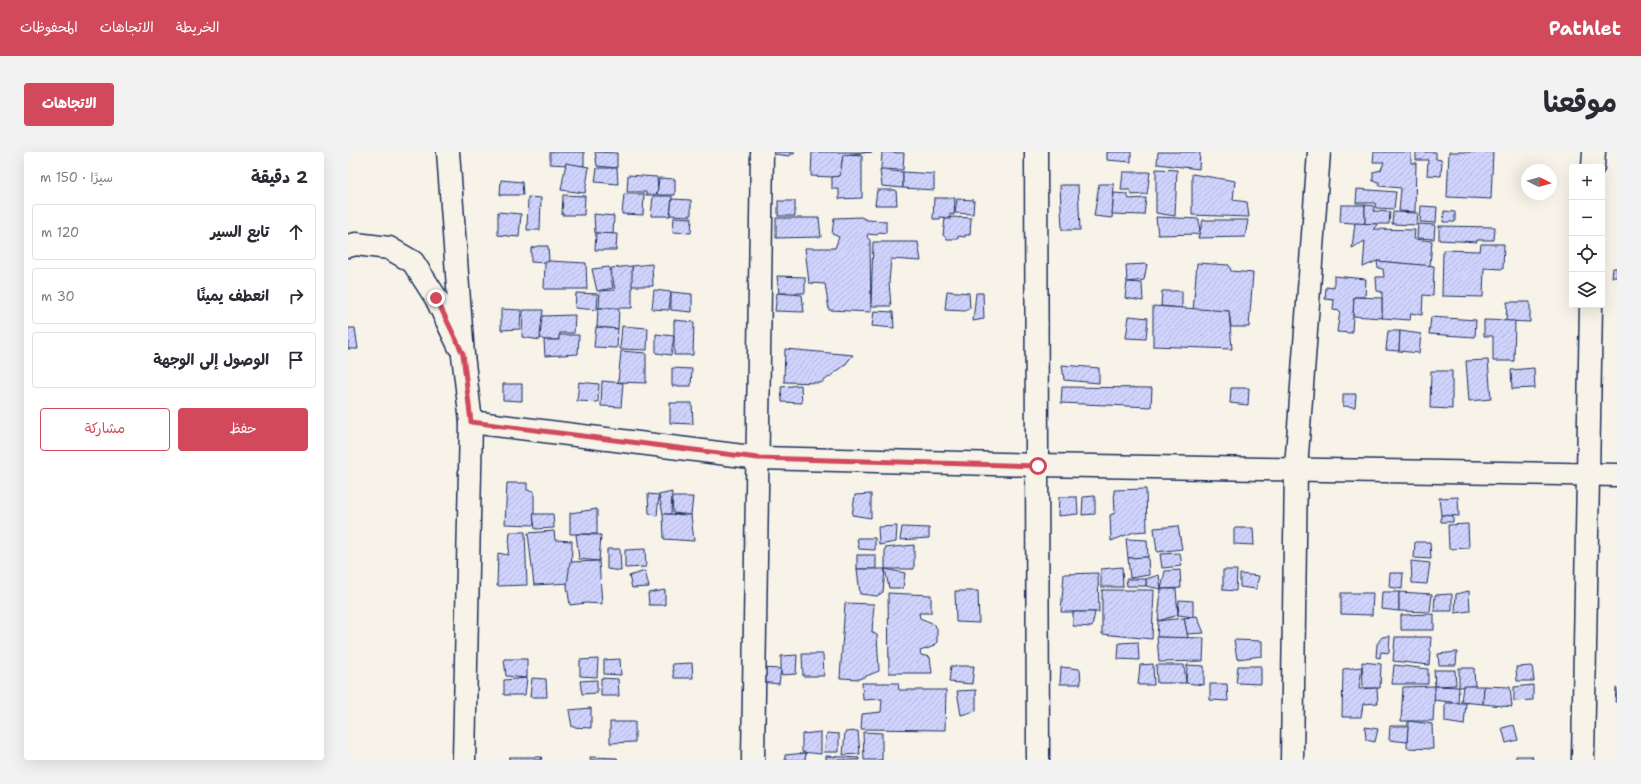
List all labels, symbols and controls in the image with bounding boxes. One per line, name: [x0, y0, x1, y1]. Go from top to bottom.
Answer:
text: Pathlet: [1549, 16, 1621, 41]
text: المحفوظات: [20, 18, 78, 36]
text: الاتجاهات: [100, 18, 154, 36]
text: الخريطة: [176, 18, 219, 36]
button: الاتجاهات: [24, 83, 114, 126]
text: موقعنا: [1543, 83, 1617, 121]
north arrow: [1521, 164, 1557, 200]
map controls: [1569, 164, 1605, 308]
button: +: [1569, 164, 1605, 200]
text: 2 دقيقة: [251, 166, 308, 188]
text: سيرًا · 150 m: [40, 169, 113, 186]
button: −: [1569, 200, 1605, 236]
icon: ahead: [285, 221, 307, 243]
text: تابع السير: [210, 222, 269, 242]
text: 120 m: [41, 224, 79, 241]
button: locate: [1569, 236, 1605, 272]
button: layers: [1569, 272, 1605, 308]
icon: right: [285, 285, 307, 307]
text: انعطف يمينًا: [197, 286, 269, 306]
text: 30 m: [41, 288, 75, 305]
route end: [427, 289, 445, 307]
icon: arrive: [285, 349, 307, 371]
text: الوصول إلى الوجهة: [153, 350, 269, 370]
button: مشاركة: [40, 408, 170, 451]
button: حفظ: [178, 408, 308, 451]
route start: [1029, 457, 1047, 475]

